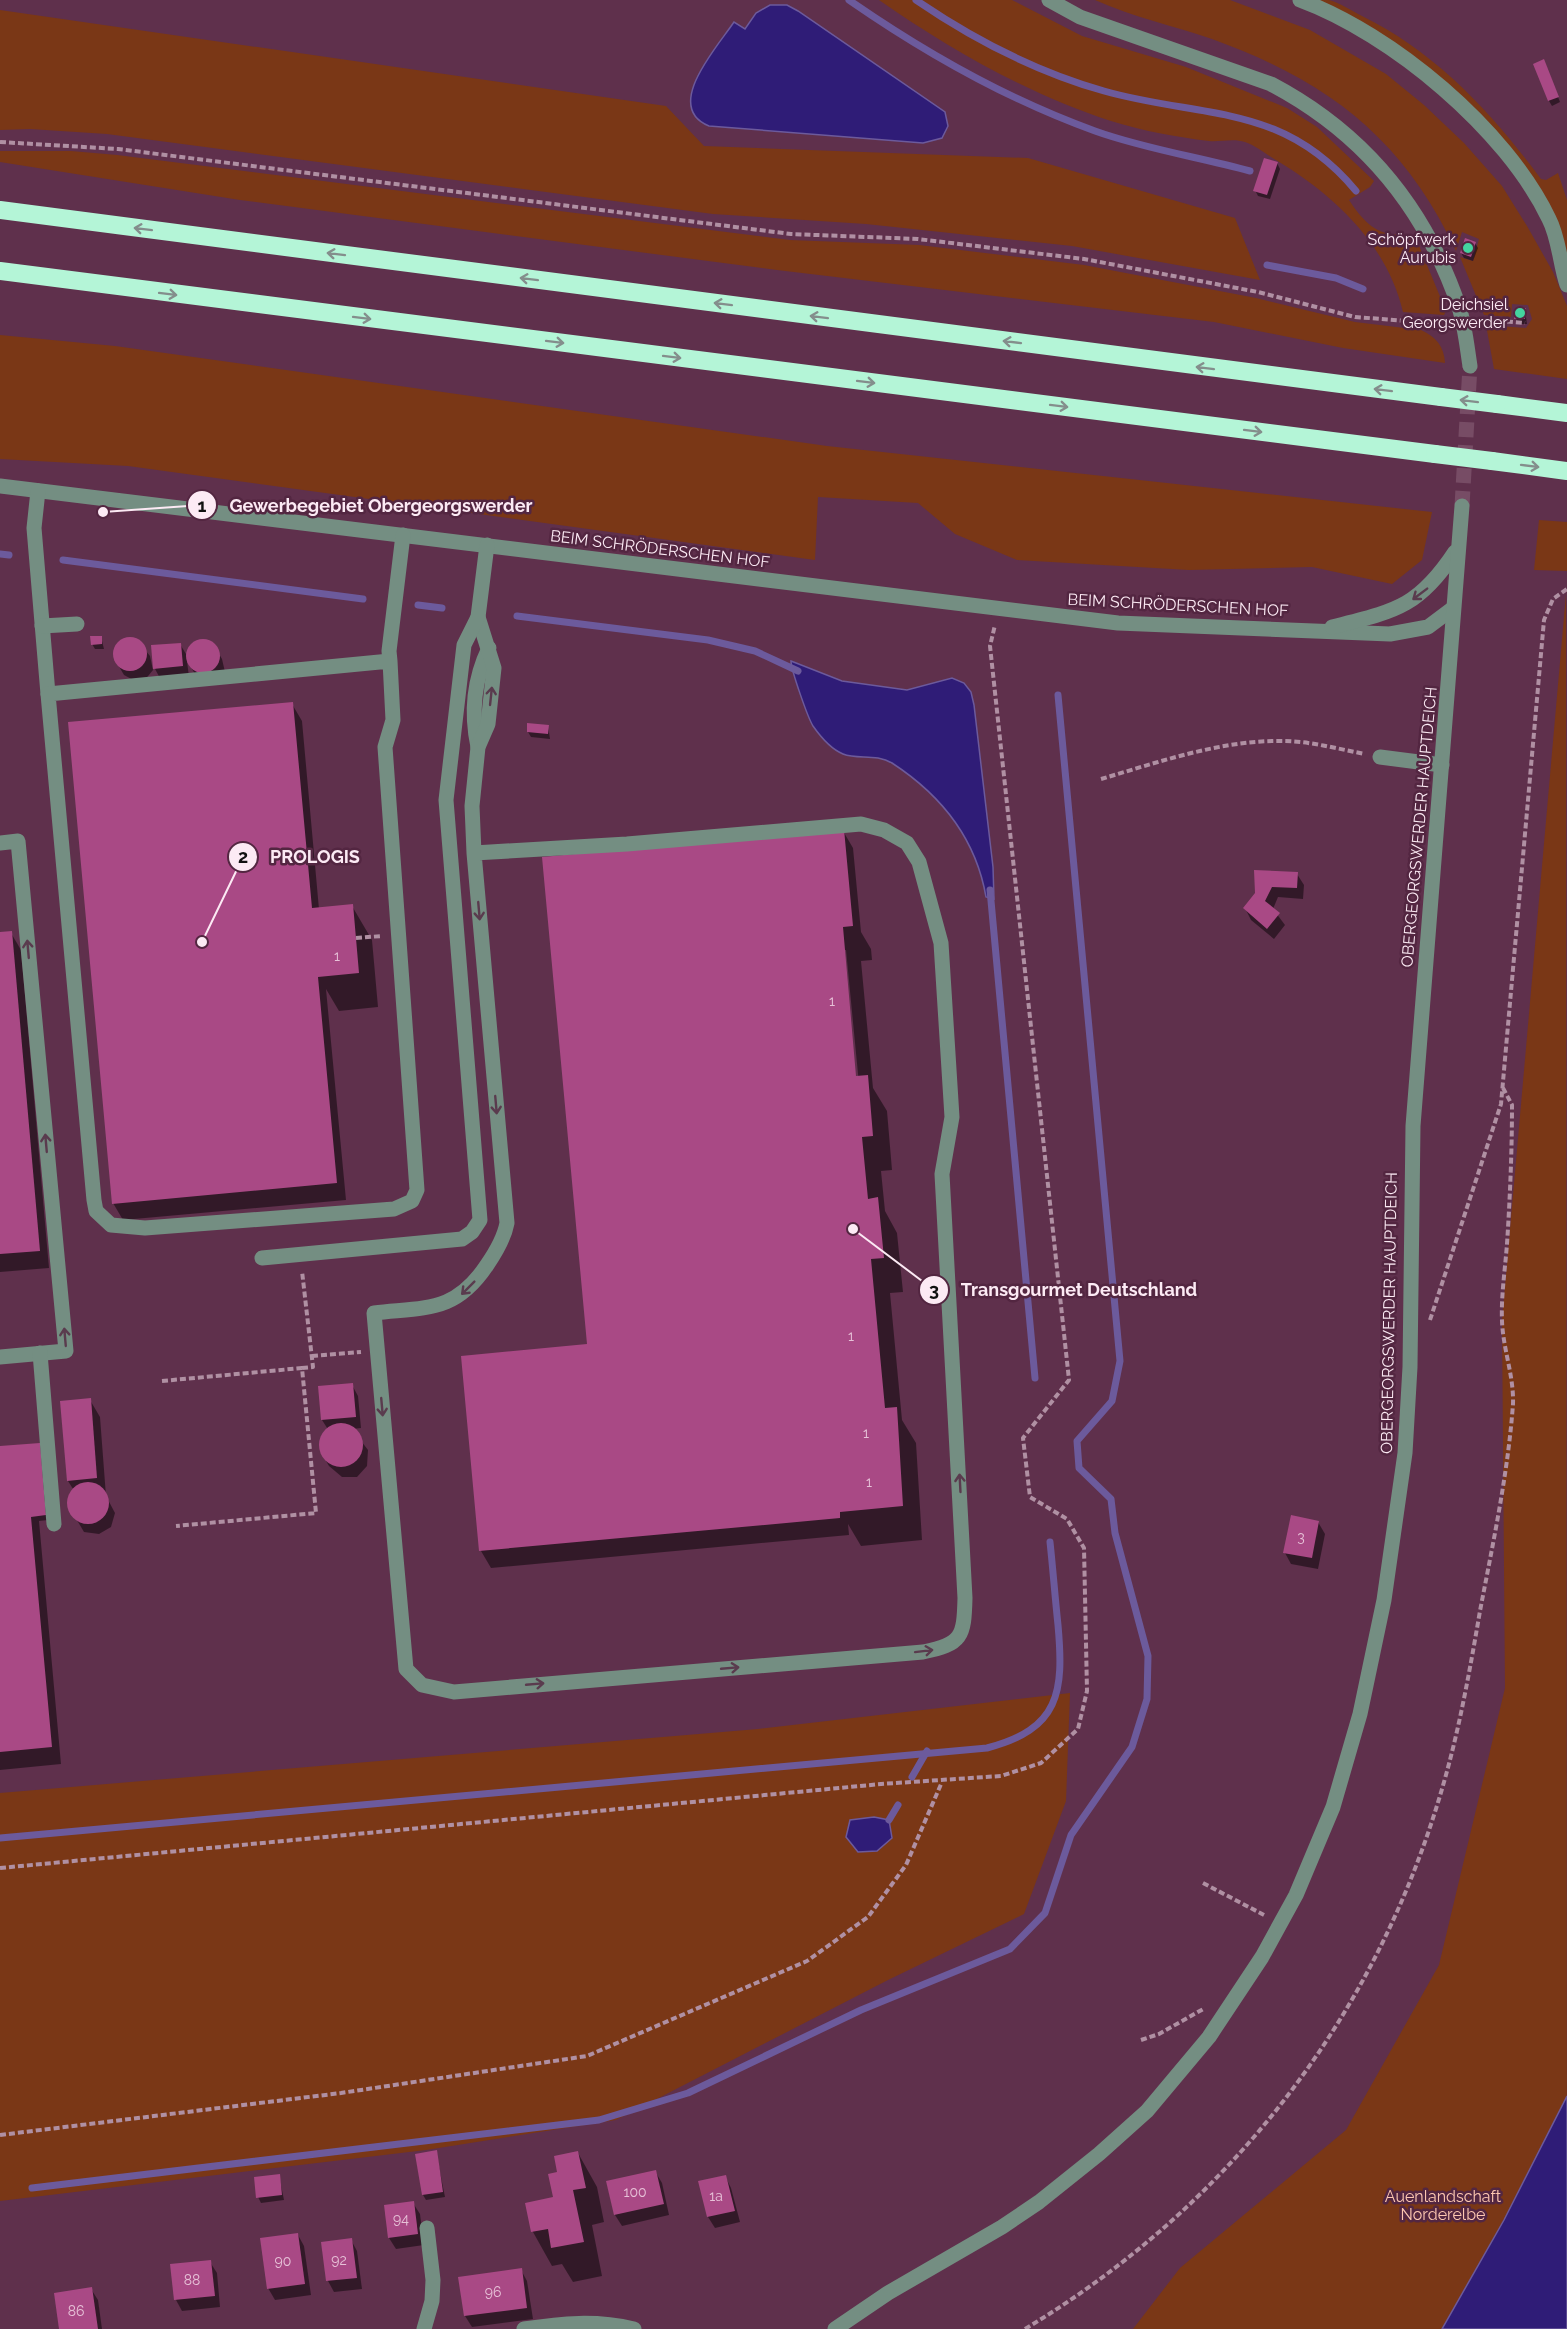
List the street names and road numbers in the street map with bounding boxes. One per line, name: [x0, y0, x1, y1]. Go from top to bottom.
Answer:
street label: BEIM SCHRÖDERSCHEN HOF: [549, 525, 771, 572]
street label: BEIM SCHRÖDERSCHEN HOF: [1067, 589, 1289, 620]
street label: OBERGEORGSWERDER HAUPTDEICH: [1397, 686, 1441, 968]
street label: OBERGEORGSWERDER HAUPTDEICH: [1377, 1172, 1401, 1454]

